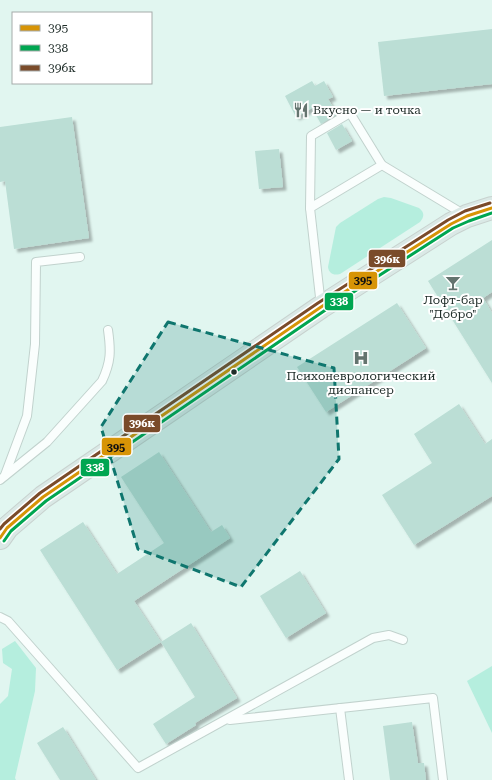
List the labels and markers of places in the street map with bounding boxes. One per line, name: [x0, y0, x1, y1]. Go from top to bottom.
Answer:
restaurant icon: Вкусно — и точка: [292, 101, 310, 119]
place label: Вкусно — и точка: [313, 103, 421, 117]
bar icon: Лофт-бар "Добро": [444, 274, 462, 292]
place label: Лофт-бар "Добро": [423, 293, 483, 321]
hospital icon: Психоневрологический диспансер: [352, 349, 370, 367]
unlabelled marker: [229, 367, 239, 377]
place label: Психоневрологический диспансер: [287, 369, 435, 397]

